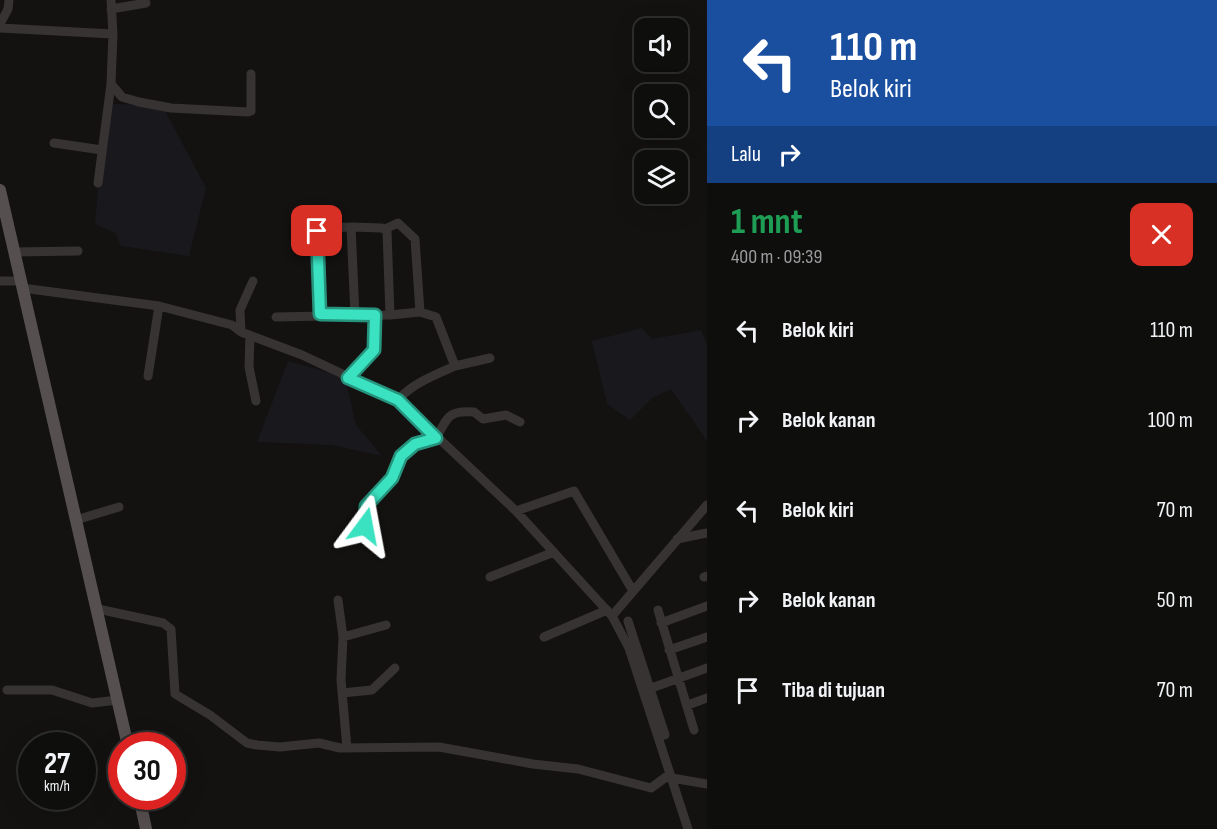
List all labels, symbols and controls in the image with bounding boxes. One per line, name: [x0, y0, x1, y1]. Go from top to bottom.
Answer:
map controls: [634, 18, 688, 204]
button: sound: [634, 18, 688, 72]
text: 110 m: [830, 22, 917, 73]
icon: left: [731, 24, 809, 102]
text: Belok kiri: [830, 73, 912, 105]
button: search: [634, 84, 688, 138]
icon: right: [773, 138, 806, 171]
text: Lalu: [731, 141, 761, 168]
button: layers: [634, 150, 688, 204]
text: 1 mnt: [731, 201, 803, 244]
button: close: [1130, 203, 1193, 266]
pin: [291, 205, 342, 256]
icon: arrive: [300, 214, 333, 247]
text: 400 m · 09:39: [731, 245, 822, 269]
icon: left: [731, 314, 764, 347]
text: Belok kiri: [782, 317, 854, 344]
text: 110 m: [1150, 317, 1193, 344]
icon: right: [731, 404, 764, 437]
text: Belok kanan: [782, 407, 875, 434]
text: 100 m: [1148, 407, 1193, 434]
position arrow: [333, 494, 397, 558]
icon: left: [731, 494, 764, 527]
text: Belok kiri: [782, 497, 854, 524]
text: 70 m: [1157, 497, 1193, 524]
icon: right: [731, 584, 764, 617]
text: Belok kanan: [782, 587, 875, 614]
text: 50 m: [1157, 587, 1193, 614]
icon: arrive: [731, 674, 764, 707]
text: Tiba di tujuan: [782, 677, 885, 704]
text: 70 m: [1157, 677, 1193, 704]
speed limit sign: 30: [108, 732, 186, 810]
text: 27: [44, 746, 70, 782]
text: km/h: [44, 777, 70, 796]

